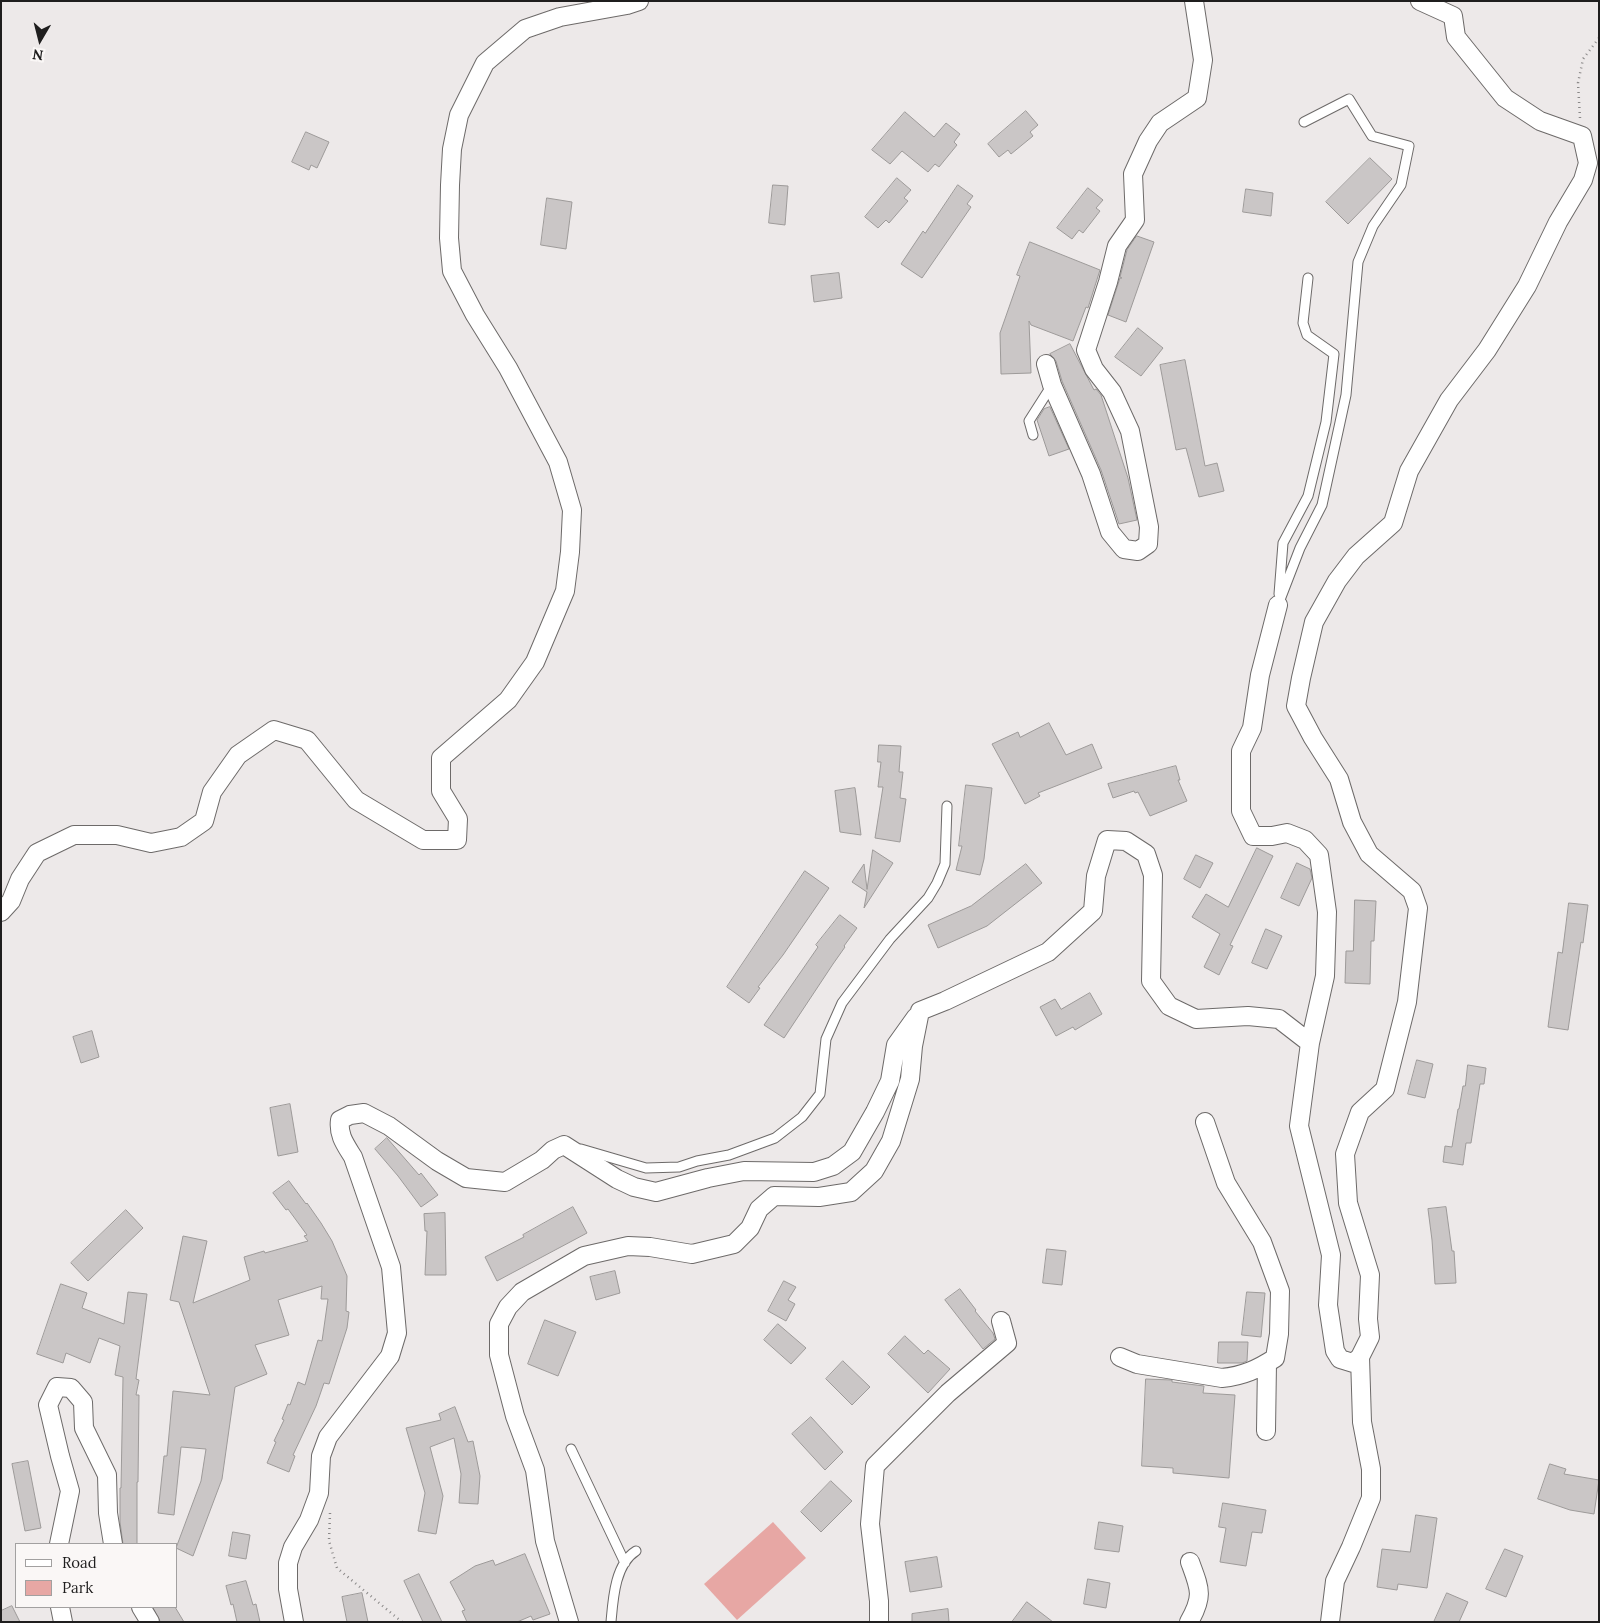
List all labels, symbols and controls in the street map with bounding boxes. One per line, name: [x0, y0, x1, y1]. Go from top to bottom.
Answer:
north arrow: [15, 15, 65, 65]
text: N: [31, 45, 45, 65]
legend: [15, 1543, 178, 1608]
text: Road: [62, 1553, 97, 1572]
text: Park: [62, 1578, 93, 1597]

